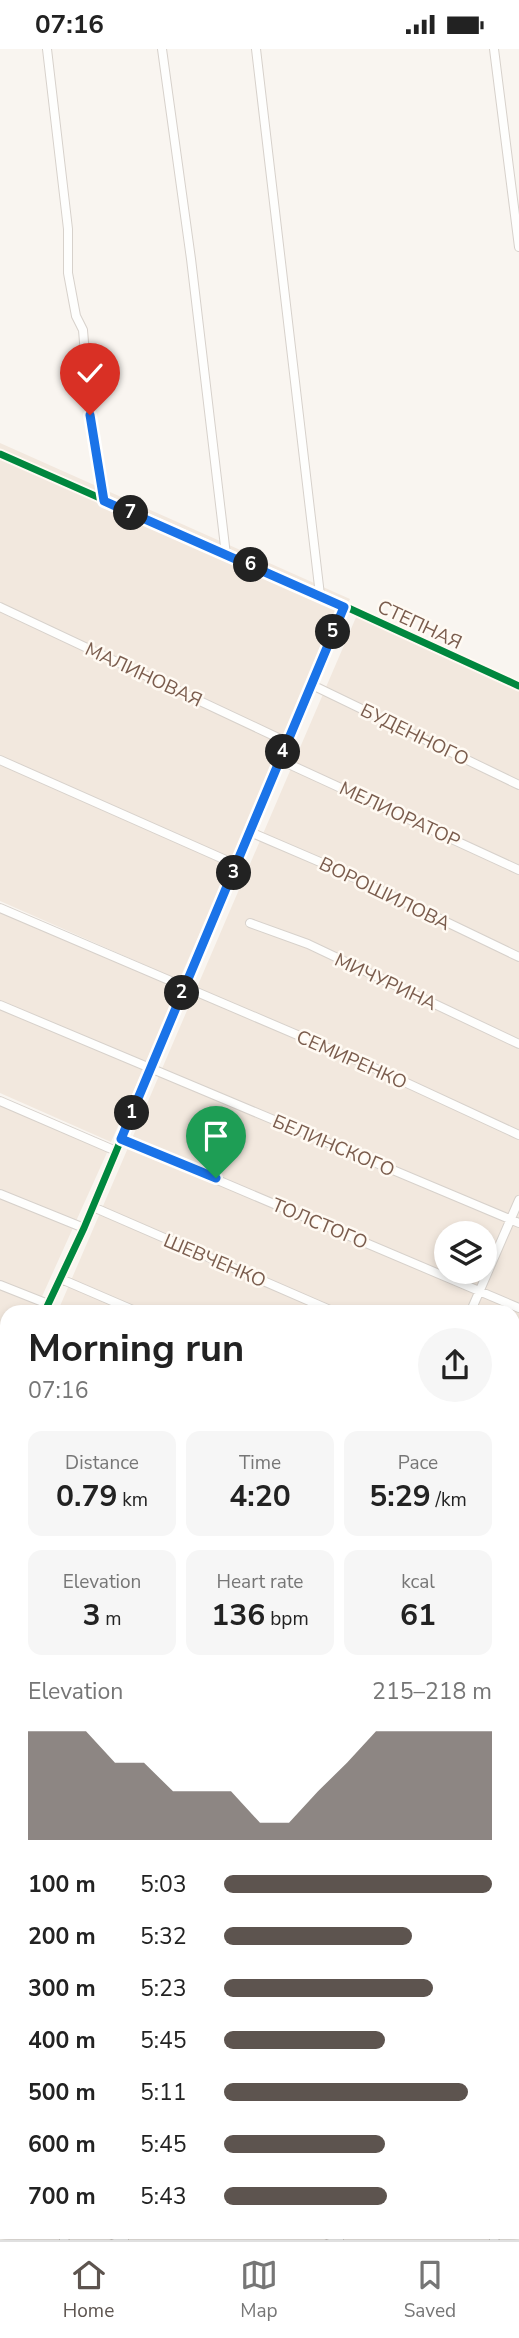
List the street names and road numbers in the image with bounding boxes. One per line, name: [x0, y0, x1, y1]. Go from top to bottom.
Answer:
street label: СТЕПНАЯ: [373, 594, 466, 656]
street label: МАЛИНОВАЯ: [81, 636, 206, 713]
street label: БУДЕННОГО: [356, 697, 473, 772]
street label: МЕЛИОРАТОР: [335, 776, 464, 854]
street label: ВОРОШИЛОВА: [315, 851, 455, 937]
street label: МИЧУРИНА: [330, 947, 441, 1017]
street label: СЕМИРЕНКО: [292, 1024, 411, 1096]
street label: БЕЛИНСКОГО: [269, 1108, 399, 1183]
street label: ТОЛСТОГО: [268, 1192, 372, 1256]
street label: ШЕВЧЕНКО: [159, 1228, 270, 1294]

